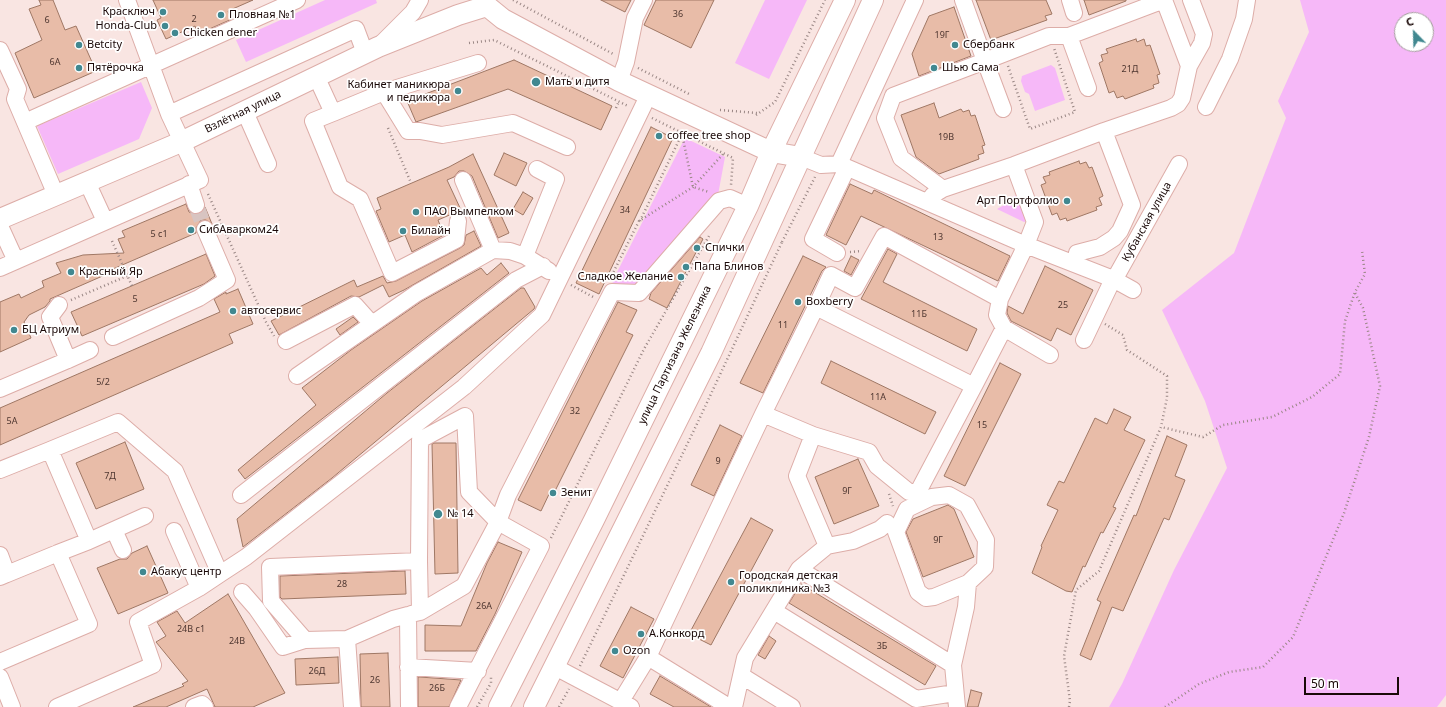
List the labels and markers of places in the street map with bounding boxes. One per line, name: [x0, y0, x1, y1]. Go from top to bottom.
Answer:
place label: Красключ: [102, 5, 155, 19]
marker: Красключ: [158, 7, 168, 17]
place label: Пловная №1: [229, 8, 296, 22]
marker: Пловная №1: [216, 10, 226, 20]
place label: Honda-Club: [96, 19, 157, 33]
marker: Honda-Club: [160, 21, 170, 31]
place label: Chicken dener: [183, 26, 257, 40]
marker: Chicken dener: [170, 28, 180, 38]
place label: Betcity: [87, 38, 122, 52]
place label: Сбербанк: [963, 38, 1015, 52]
marker: Betcity: [74, 40, 84, 50]
marker: Сбербанк: [950, 40, 960, 50]
place label: Пятёрочка: [87, 61, 144, 75]
place label: Шью Сама: [942, 61, 999, 75]
marker: Пятёрочка: [74, 63, 84, 73]
marker: Шью Сама: [929, 63, 939, 73]
place label: Мать и дитя: [545, 75, 610, 89]
marker: Мать и дитя: [530, 76, 542, 88]
place label: Кабинет маникюра и педикюра: [347, 78, 450, 104]
marker: Кабинет маникюра и педикюра: [453, 86, 463, 96]
place label: coffee tree shop: [667, 129, 751, 143]
marker: coffee tree shop: [654, 131, 664, 141]
place label: Арт Портфолио: [977, 194, 1059, 208]
marker: Арт Портфолио: [1062, 196, 1072, 206]
place label: ПАО Вымпелком: [424, 205, 514, 219]
marker: ПАО Вымпелком: [411, 207, 421, 217]
place label: СибАварком24: [199, 223, 279, 237]
place label: Билайн: [411, 224, 451, 238]
marker: СибАварком24: [186, 225, 196, 235]
marker: Билайн: [398, 226, 408, 236]
place label: Спички: [705, 241, 745, 255]
marker: Спички: [692, 243, 702, 253]
place label: Папа Блинов: [694, 260, 763, 274]
marker: Папа Блинов: [681, 262, 691, 272]
place label: Красный Яр: [79, 265, 143, 279]
marker: Красный Яр: [66, 267, 76, 277]
place label: Сладкое Желание: [578, 270, 673, 284]
marker: Сладкое Желание: [676, 272, 686, 282]
place label: Boxberry: [806, 295, 853, 309]
marker: Boxberry: [793, 297, 803, 307]
place label: автосервис: [241, 304, 301, 318]
marker: автосервис: [228, 306, 238, 316]
place label: БЦ Атриум: [22, 323, 79, 337]
marker: БЦ Атриум: [9, 325, 19, 335]
place label: Зенит: [561, 486, 592, 500]
marker: Зенит: [548, 488, 558, 498]
place label: № 14: [447, 507, 474, 521]
marker: № 14: [432, 508, 444, 520]
place label: Абакус центр: [151, 565, 221, 579]
marker: Абакус центр: [138, 567, 148, 577]
place label: Городская детская поликлиника №3: [739, 569, 838, 595]
marker: Городская детская поликлиника №3: [726, 577, 736, 587]
place label: А.Конкорд: [649, 627, 704, 641]
marker: А.Конкорд: [636, 629, 646, 639]
place label: Ozon: [623, 644, 650, 658]
marker: Ozon: [610, 646, 620, 656]

